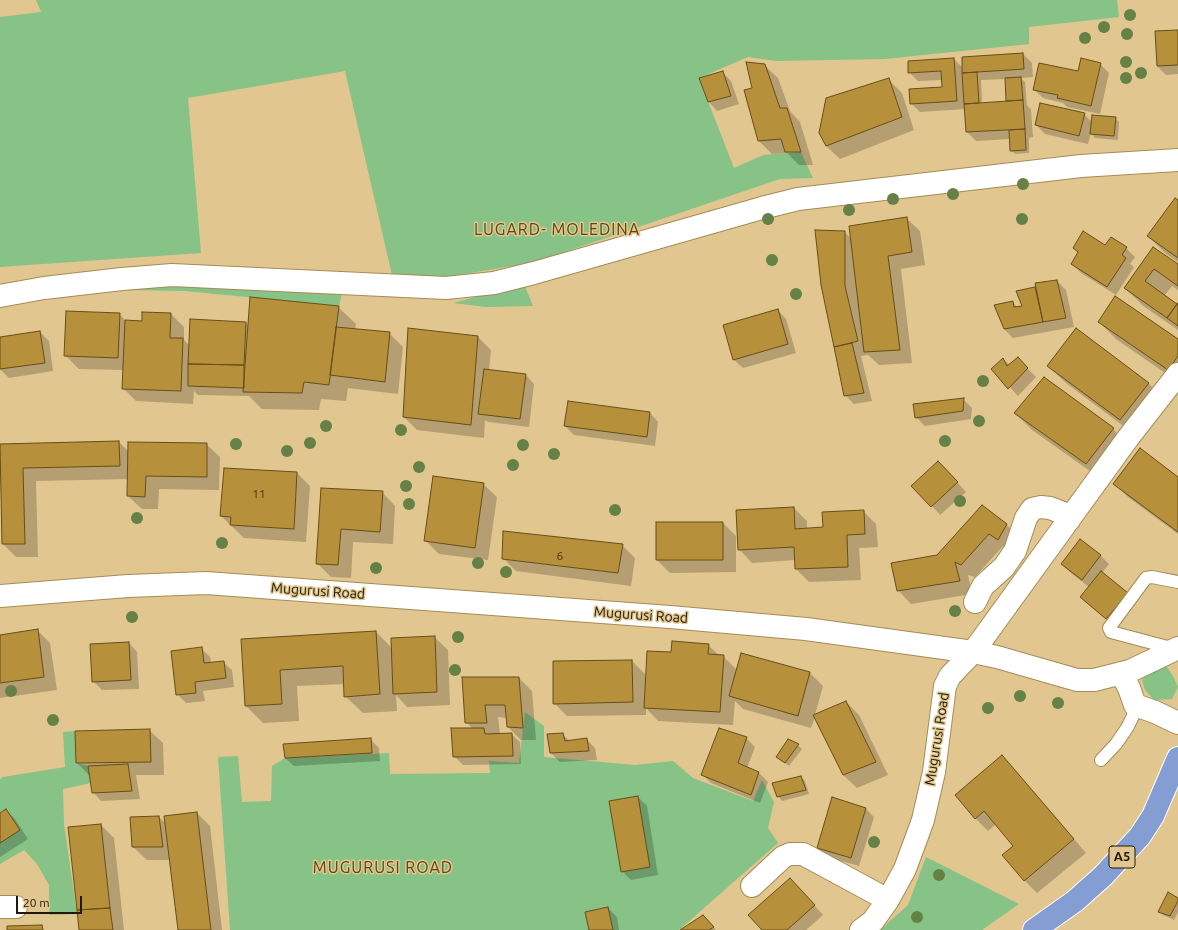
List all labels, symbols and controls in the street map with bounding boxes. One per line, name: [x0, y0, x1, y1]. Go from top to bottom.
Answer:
district label: LUGARD- MOLEDINA: [474, 220, 640, 240]
house number: 11: [252, 487, 266, 501]
house number: 6: [557, 549, 563, 563]
street label: Mugurusi Road: [270, 579, 366, 603]
street label: Mugurusi Road: [593, 603, 689, 627]
street label: Mugurusi Road: [921, 691, 953, 787]
road number: A5: [1109, 846, 1135, 868]
district label: MUGURUSI ROAD: [313, 858, 453, 878]
scale bar: [18, 888, 84, 914]
text: 20 m: [23, 896, 50, 909]

